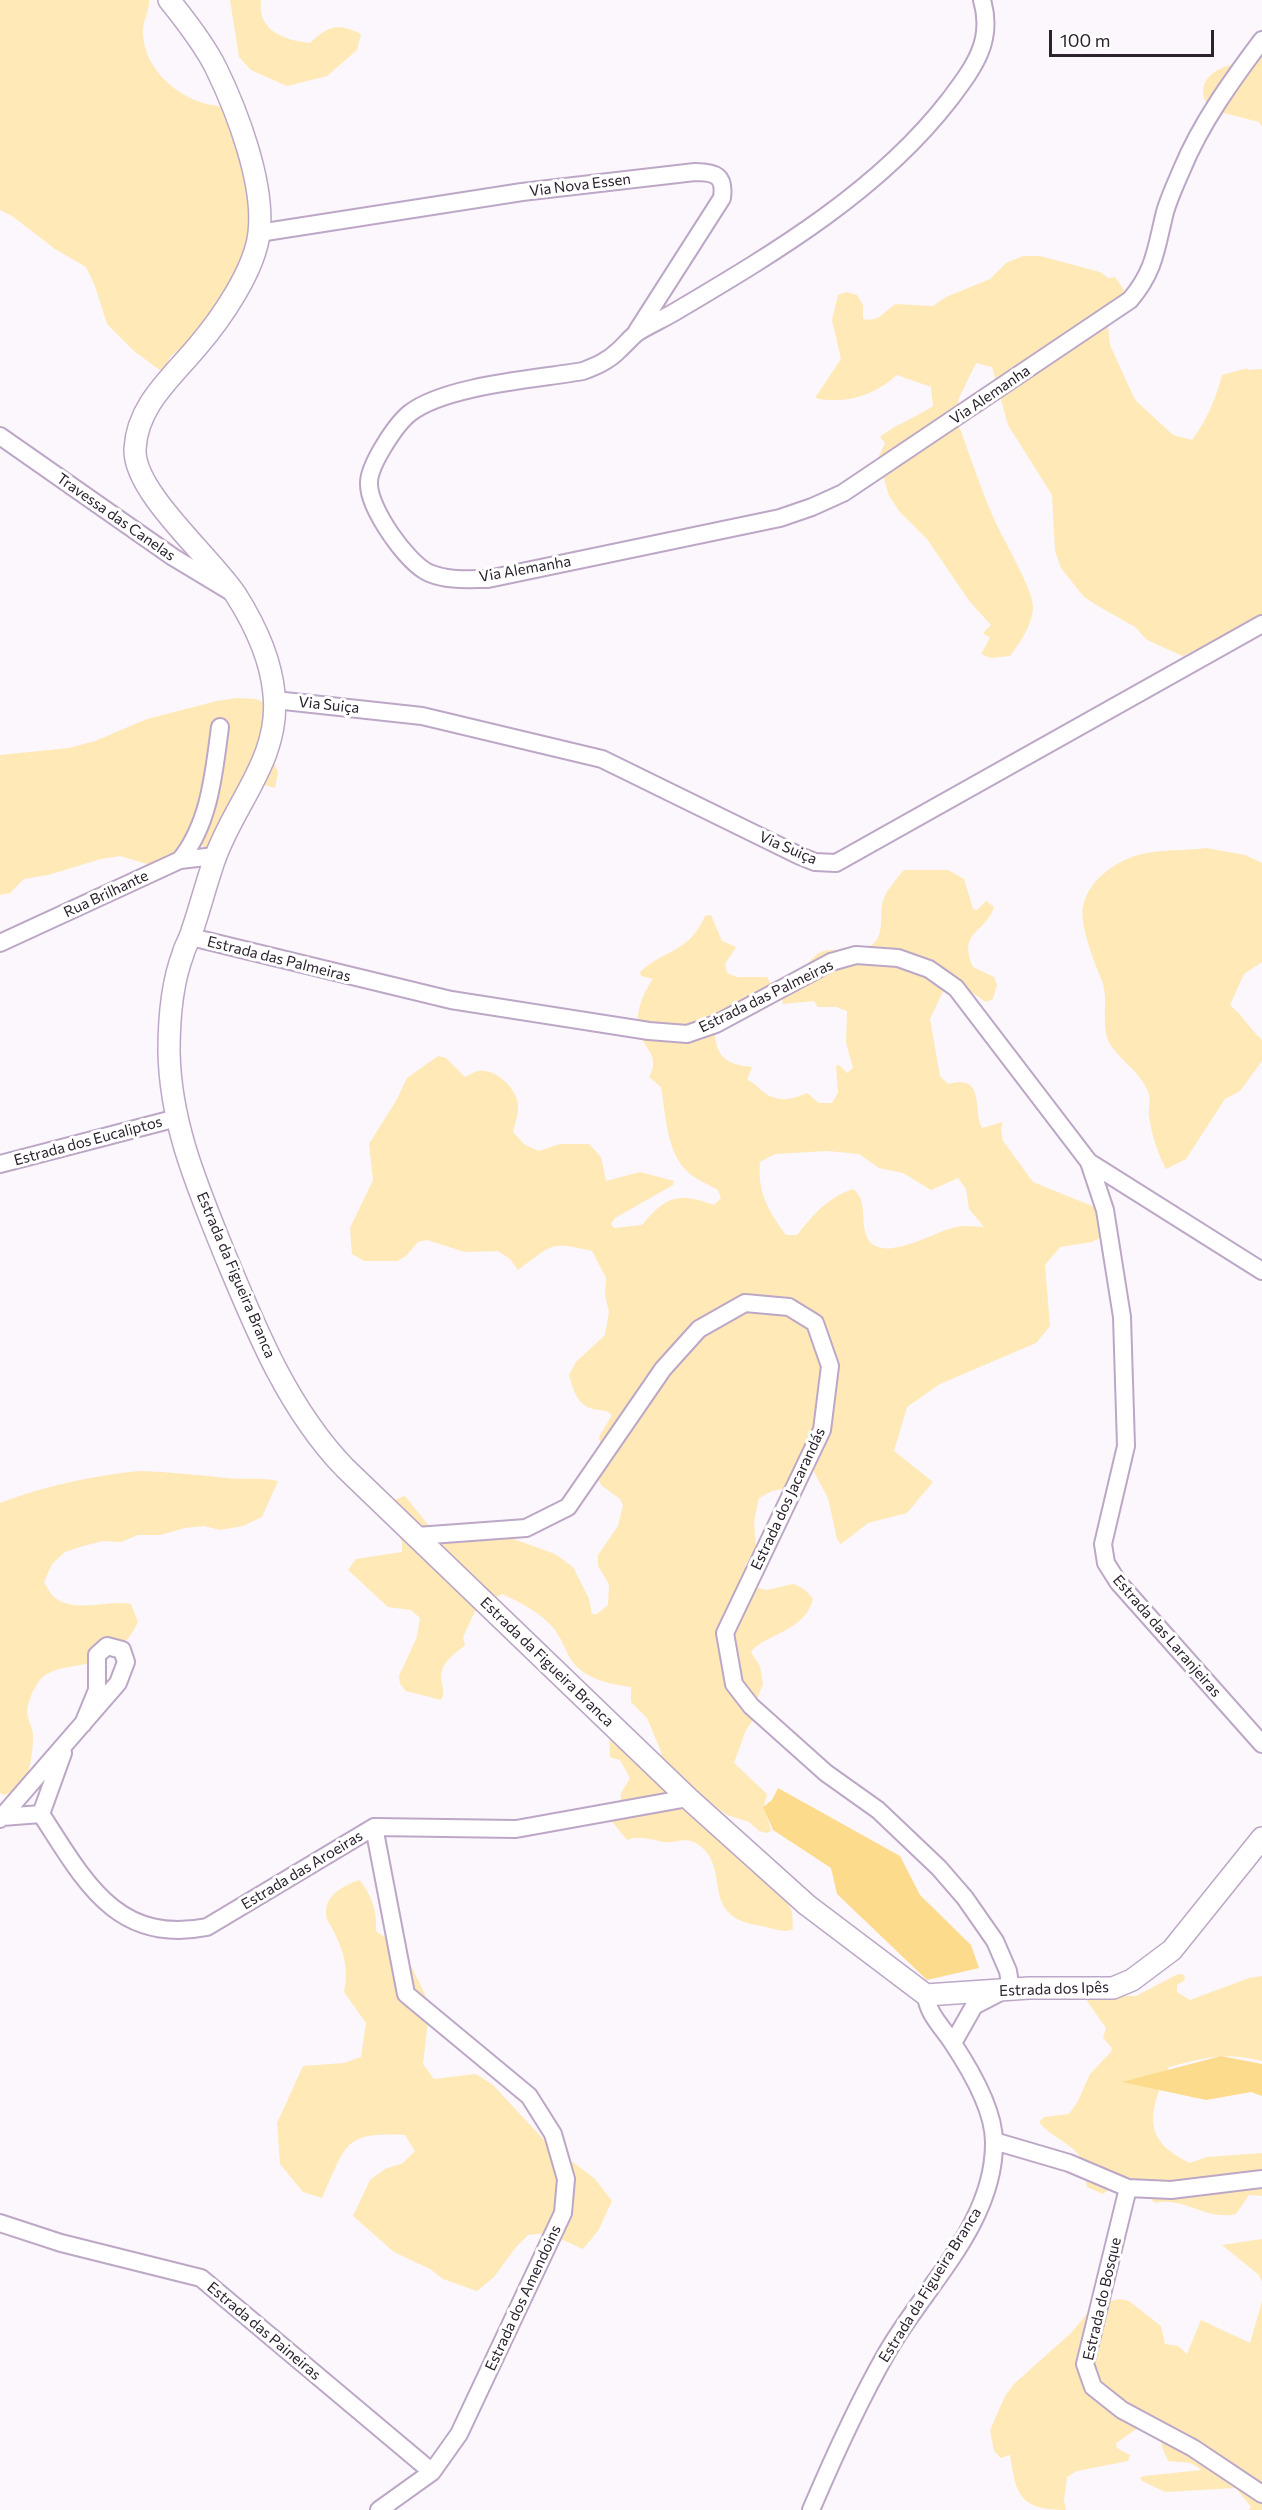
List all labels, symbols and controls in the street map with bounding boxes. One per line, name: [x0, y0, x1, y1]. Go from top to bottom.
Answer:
scale bar: [1052, 18, 1217, 56]
text: 100 m: [1060, 29, 1110, 51]
street label: Via Nova Essen: [528, 170, 632, 200]
street label: Via Alemanha: [946, 362, 1034, 428]
street label: Travessa das Canelas: [53, 469, 179, 565]
street label: Via Alemanha: [478, 552, 572, 586]
street label: Via Suiça: [298, 693, 360, 717]
street label: Via Suiça: [756, 828, 820, 868]
street label: Rua Brilhante: [61, 867, 151, 921]
street label: Estrada das Palmeiras: [205, 932, 353, 986]
street label: Estrada das Palmeiras: [696, 956, 836, 1036]
street label: Estrada dos Eucaliptos: [12, 1113, 164, 1169]
street label: Estrada da Figueira Branca: [193, 1189, 279, 1361]
street label: Estrada dos Jacarandás: [747, 1425, 829, 1573]
street label: Estrada das Laranjeiras: [1109, 1571, 1225, 1701]
street label: Estrada da Figueira Branca: [476, 1593, 618, 1731]
street label: Estrada das Aroeiras: [238, 1827, 366, 1913]
street label: Estrada dos Ipês: [999, 1978, 1109, 2000]
street label: Estrada da Figueira Branca: [875, 2204, 985, 2366]
street label: Estrada dos Amendoins: [481, 2222, 565, 2374]
street label: Estrada do Bosque: [1079, 2236, 1125, 2362]
street label: Estrada das Paineiras: [203, 2278, 325, 2384]

